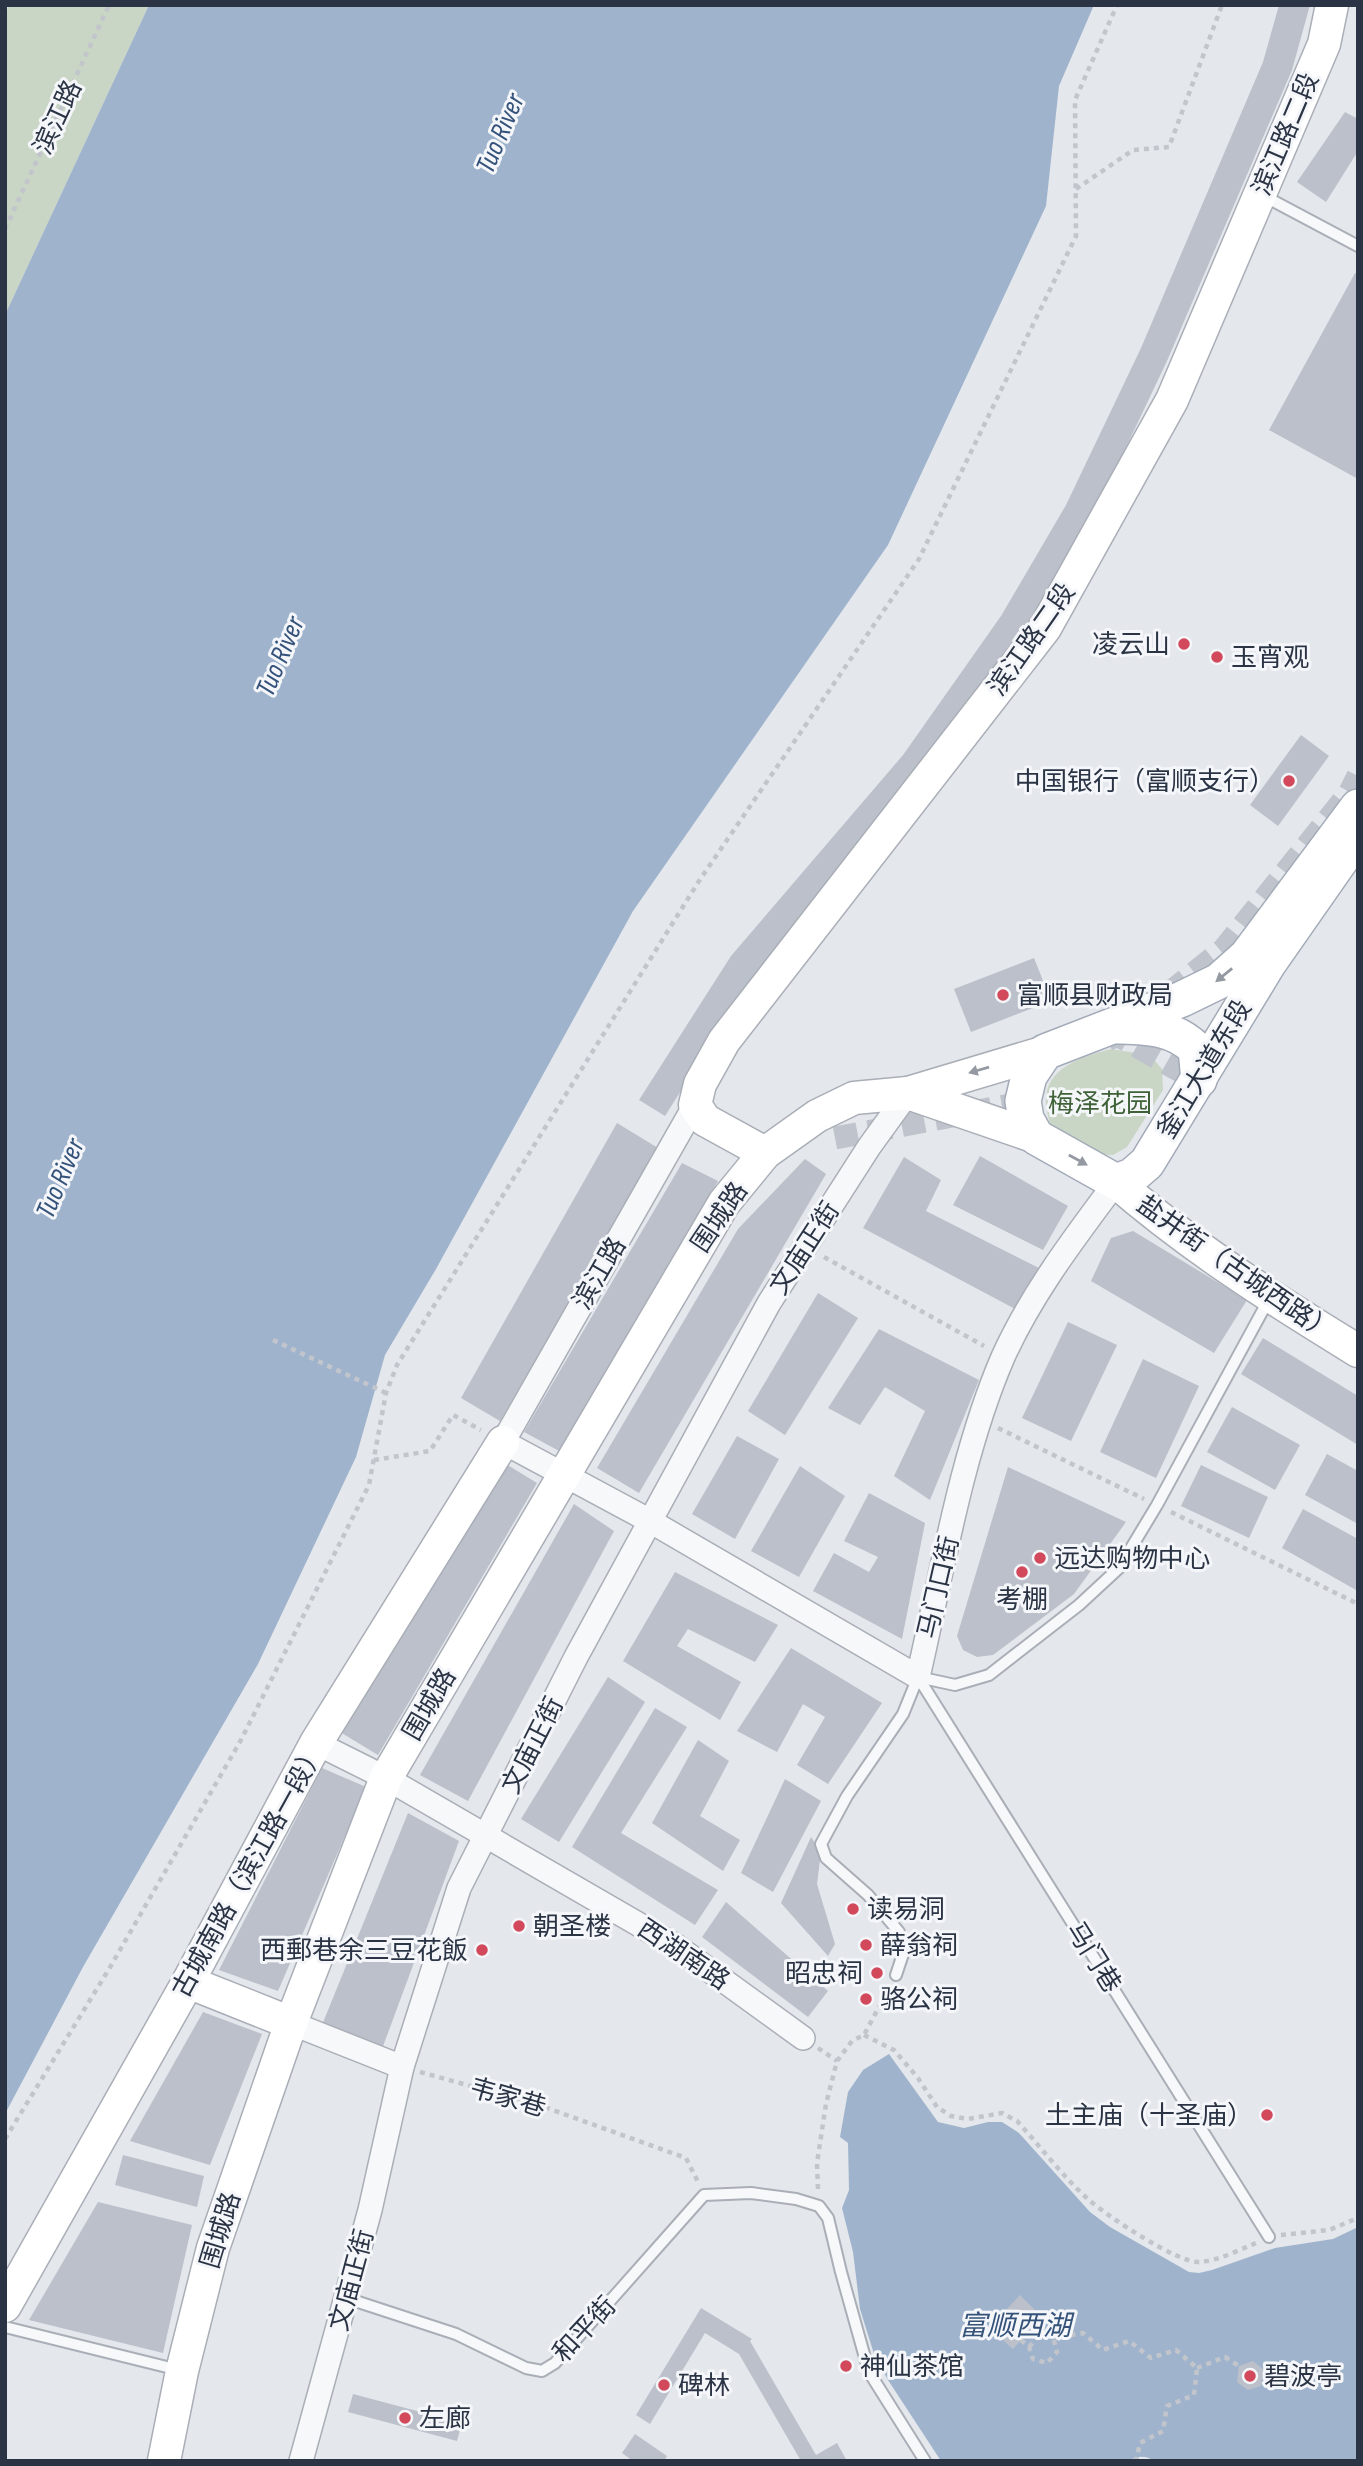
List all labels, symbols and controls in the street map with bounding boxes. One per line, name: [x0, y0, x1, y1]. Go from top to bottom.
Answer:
street label: 滨江路二段: [1247, 69, 1326, 200]
street label: 滨江路: [28, 76, 89, 160]
water label: Tuo River: [469, 88, 532, 178]
street label: 滨江路二段: [982, 578, 1082, 702]
water label: Tuo River: [249, 611, 312, 701]
place label: 凌云山: [1092, 630, 1170, 661]
marker: 凌云山: [1176, 636, 1192, 652]
place label: 玉宵观: [1231, 643, 1309, 674]
marker: 玉宵观: [1209, 649, 1225, 665]
place label: 中国银行（富顺支行）: [1015, 767, 1275, 798]
marker: 中国银行（富顺支行）: [1281, 773, 1297, 789]
one-way arrow: [1216, 968, 1234, 983]
place label: 富顺县财政局: [1017, 981, 1173, 1012]
marker: 富顺县财政局: [995, 987, 1011, 1003]
street label: 釜江大道东段: [1152, 995, 1259, 1145]
one-way arrow: [968, 1065, 990, 1076]
park label: 梅泽花园: [1048, 1089, 1152, 1120]
water label: Tuo River: [29, 1133, 92, 1223]
one-way arrow: [1068, 1154, 1088, 1166]
street label: 围城路: [686, 1177, 755, 1259]
street label: 盐井街（古城西路）: [1130, 1189, 1340, 1349]
street label: 文庙正街: [764, 1197, 847, 1301]
street label: 滨江路: [567, 1232, 633, 1315]
street label: 马门口街: [913, 1533, 966, 1641]
place label: 远达购物中心: [1054, 1544, 1210, 1575]
marker: 远达购物中心: [1032, 1550, 1048, 1566]
marker: 考棚: [1014, 1564, 1030, 1580]
place label: 考棚: [996, 1585, 1048, 1616]
street label: 围城路: [397, 1663, 463, 1746]
street label: 文庙正街: [496, 1692, 571, 1799]
street label: 古城南路（滨江路一段）: [166, 1738, 332, 2003]
place label: 读易洞: [867, 1895, 945, 1926]
marker: 读易洞: [845, 1901, 861, 1917]
place label: 朝圣楼: [533, 1912, 611, 1943]
street label: 西湖南路: [631, 1913, 735, 1997]
street label: 马门巷: [1059, 1917, 1127, 1999]
marker: 朝圣楼: [511, 1918, 527, 1934]
place label: 薛翁祠: [880, 1931, 958, 1962]
place label: 西郵巷余三豆花飯: [260, 1936, 468, 1967]
marker: 薛翁祠: [858, 1937, 874, 1953]
marker: 西郵巷余三豆花飯: [474, 1942, 490, 1958]
place label: 昭忠祠: [785, 1959, 863, 1990]
marker: 昭忠祠: [869, 1965, 885, 1981]
place label: 骆公祠: [880, 1985, 958, 2016]
marker: 骆公祠: [858, 1991, 874, 2007]
street label: 韦家巷: [466, 2073, 549, 2124]
place label: 土主庙（十圣庙）: [1045, 2101, 1253, 2132]
marker: 土主庙（十圣庙）: [1259, 2107, 1275, 2123]
street label: 围城路: [195, 2189, 248, 2272]
street label: 文庙正街: [324, 2226, 381, 2335]
street label: 和平街: [547, 2291, 623, 2369]
water label: 富顺西湖: [959, 2310, 1075, 2343]
place label: 神仙茶馆: [860, 2352, 964, 2383]
marker: 神仙茶馆: [838, 2358, 854, 2374]
place label: 碧波亭: [1264, 2362, 1342, 2393]
marker: 碧波亭: [1242, 2368, 1258, 2384]
place label: 碑林: [678, 2371, 730, 2402]
marker: 碑林: [656, 2377, 672, 2393]
place label: 左廊: [419, 2404, 471, 2435]
marker: 左廊: [397, 2410, 413, 2426]

